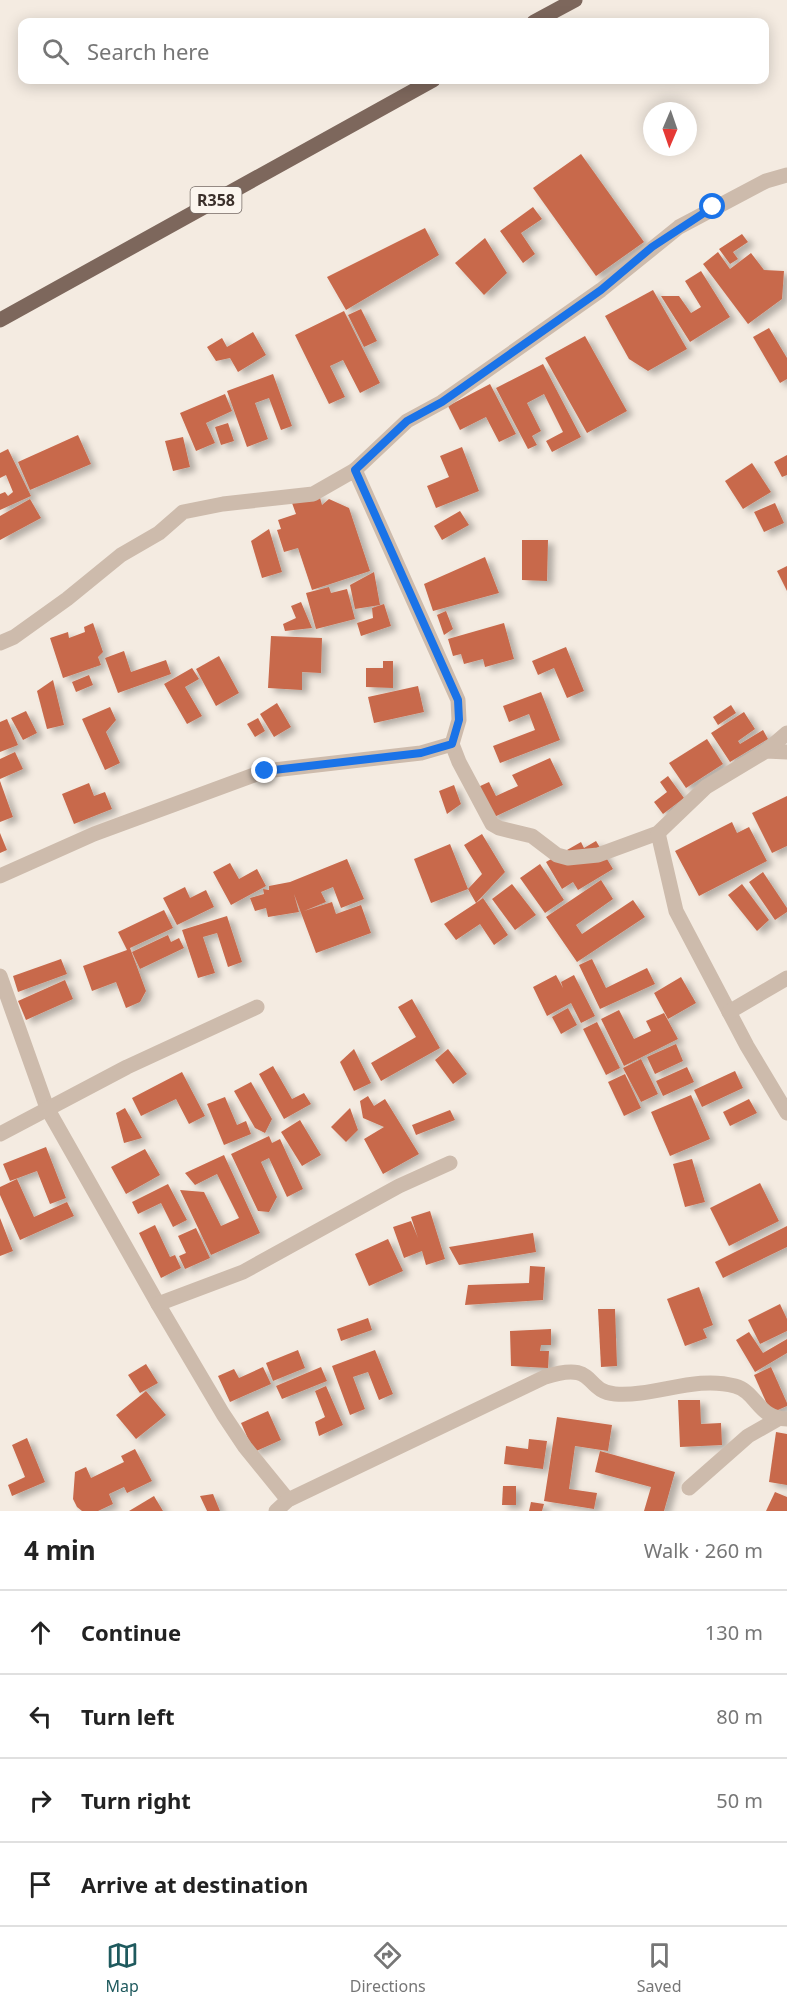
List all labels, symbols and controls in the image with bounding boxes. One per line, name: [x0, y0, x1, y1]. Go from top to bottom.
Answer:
search box: [18, 18, 769, 84]
icon: search: [39, 35, 72, 68]
text: Search here: [87, 36, 209, 66]
north arrow: [643, 102, 697, 156]
road number: R358: [190, 187, 242, 213]
route start: [699, 193, 725, 219]
route end: [251, 757, 277, 783]
text: 4 min: [24, 1532, 96, 1568]
text: Walk · 260 m: [644, 1537, 763, 1564]
icon: ahead: [24, 1616, 57, 1649]
text: Continue: [81, 1617, 181, 1647]
text: 130 m: [705, 1619, 763, 1646]
icon: left: [24, 1700, 57, 1733]
text: Turn left: [81, 1701, 175, 1731]
text: 80 m: [716, 1703, 763, 1730]
icon: right: [24, 1784, 57, 1817]
text: Turn right: [81, 1785, 191, 1815]
text: 50 m: [716, 1787, 763, 1814]
icon: arrive: [24, 1868, 57, 1901]
text: Arrive at destination: [81, 1869, 308, 1899]
tab: Map: [105, 1939, 139, 1997]
tab: Directions: [350, 1939, 426, 1997]
tab: Saved: [637, 1939, 681, 1997]

